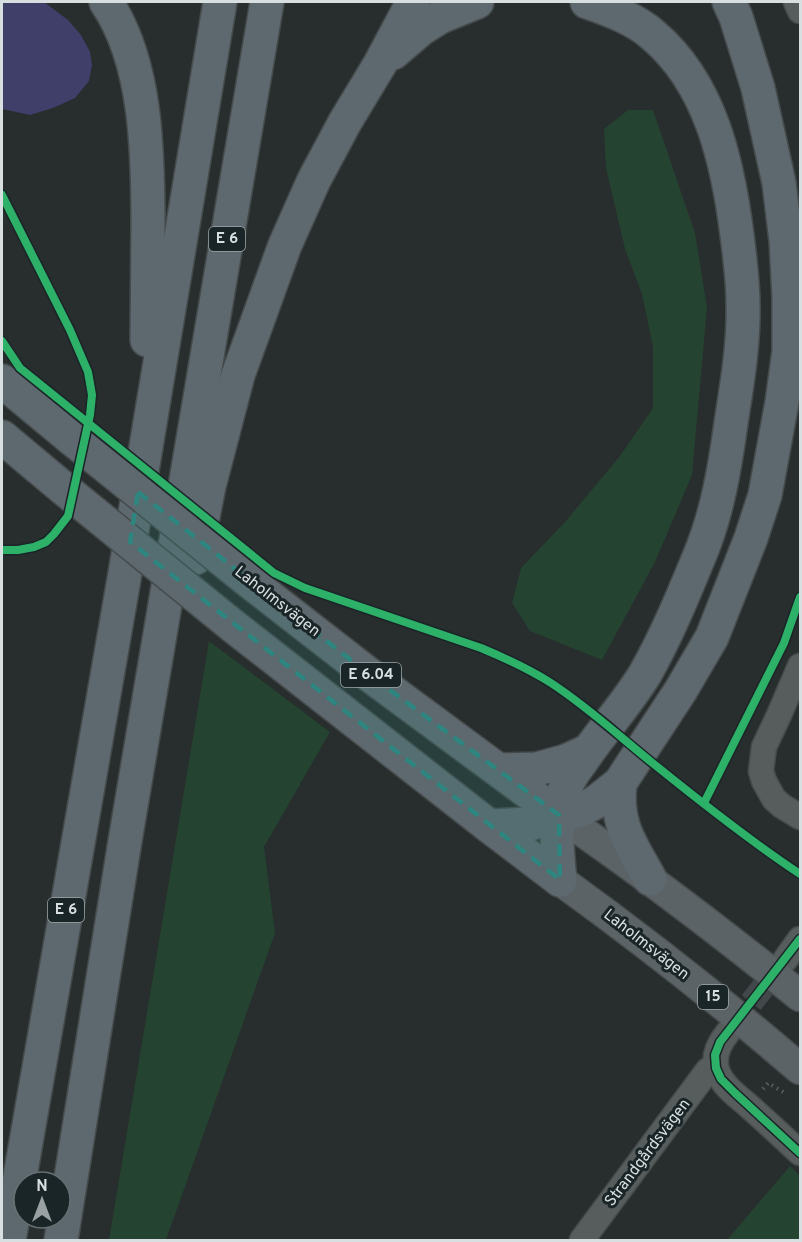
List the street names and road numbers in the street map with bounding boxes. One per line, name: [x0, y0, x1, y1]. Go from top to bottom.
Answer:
road number: E 6: [209, 227, 245, 251]
street label: Laholmsvägen: [230, 562, 324, 642]
road number: E 6.04: [341, 663, 401, 687]
road number: E 6: [48, 898, 84, 922]
street label: Laholmsvägen: [599, 905, 693, 985]
road number: 15: [698, 985, 728, 1009]
street label: Strandgårdsvägen: [601, 1095, 695, 1211]

